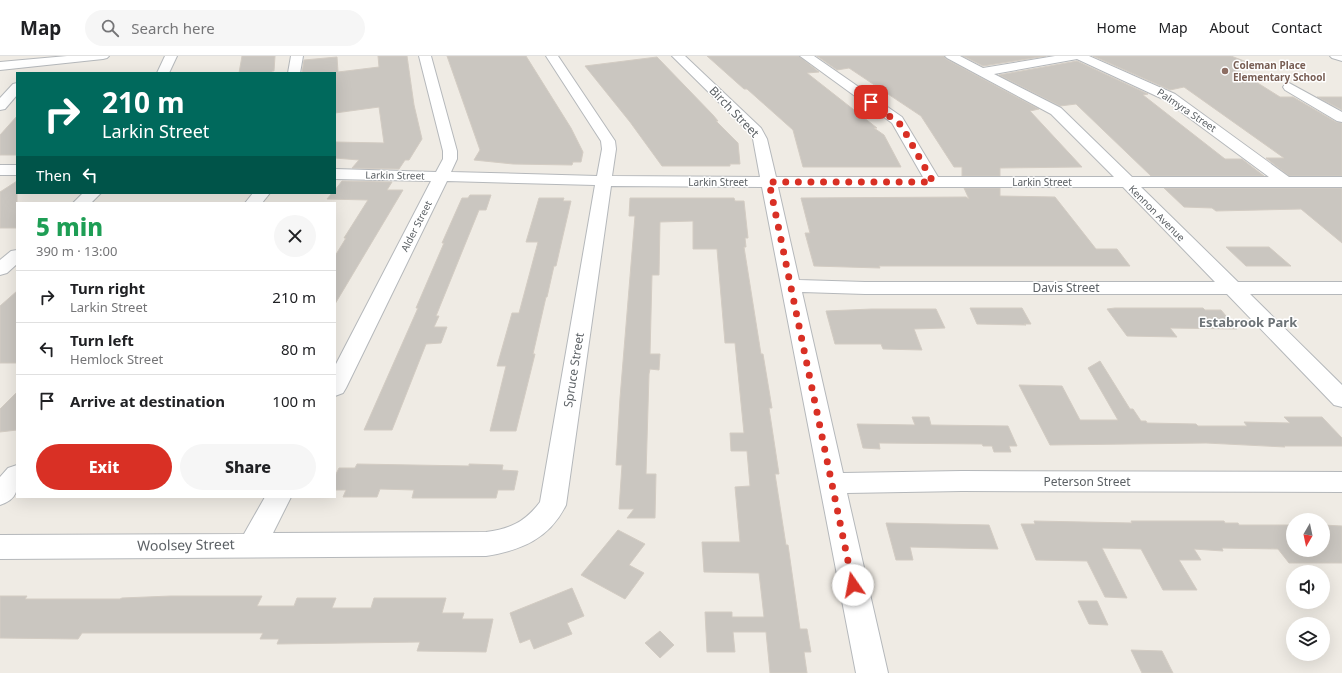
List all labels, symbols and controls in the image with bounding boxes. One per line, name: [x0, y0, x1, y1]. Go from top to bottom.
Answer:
search box: [85, 10, 365, 46]
text: Map: [20, 15, 61, 41]
icon: search: [99, 17, 121, 39]
text: Search here: [131, 18, 215, 38]
text: Home: [1097, 18, 1136, 37]
text: Map: [1158, 18, 1188, 37]
text: About: [1210, 18, 1249, 37]
text: Contact: [1271, 18, 1322, 37]
place label: Coleman Place Elementary School: [1233, 58, 1326, 84]
marker: Coleman Place Elementary School: [1220, 66, 1230, 76]
street label: Birch Street: [706, 82, 764, 142]
text: 210 m: [102, 83, 185, 121]
pin: [854, 85, 888, 119]
street label: Palmyra Street: [1155, 85, 1220, 135]
icon: right: [36, 88, 88, 140]
icon: arrive: [860, 91, 882, 113]
text: Larkin Street: [102, 119, 209, 143]
icon: left: [79, 164, 101, 186]
text: Then: [36, 165, 71, 185]
street label: Larkin Street: [365, 167, 425, 183]
street label: Larkin Street: [688, 175, 748, 189]
street label: Larkin Street: [1012, 175, 1072, 189]
street label: Kennon Avenue: [1126, 182, 1188, 244]
street label: Alder Street: [397, 198, 435, 254]
text: 5 min: [36, 210, 103, 243]
button: close: [274, 215, 316, 257]
text: 390 m · 13:00: [36, 242, 117, 260]
text: Turn right: [70, 278, 145, 298]
street label: Davis Street: [1032, 279, 1100, 296]
icon: right: [36, 286, 58, 308]
text: 210 m: [272, 287, 316, 307]
text: Larkin Street: [70, 298, 147, 316]
district label: Estabrook Park: [1199, 313, 1298, 331]
text: Turn left: [70, 330, 134, 350]
street label: Spruce Street: [559, 331, 588, 409]
icon: left: [36, 338, 58, 360]
text: 80 m: [281, 339, 316, 359]
text: Hemlock Street: [70, 350, 163, 368]
icon: arrive: [36, 390, 58, 412]
text: Arrive at destination: [70, 391, 225, 411]
text: 100 m: [272, 391, 316, 411]
button: Exit: [36, 444, 172, 490]
button: Share: [180, 444, 316, 490]
street label: Peterson Street: [1043, 473, 1131, 490]
north arrow: [1286, 513, 1330, 557]
map controls: [1286, 513, 1330, 661]
street label: Woolsey Street: [137, 534, 235, 555]
position arrow: [832, 564, 874, 606]
button: sound: [1286, 565, 1330, 609]
button: layers: [1286, 617, 1330, 661]

